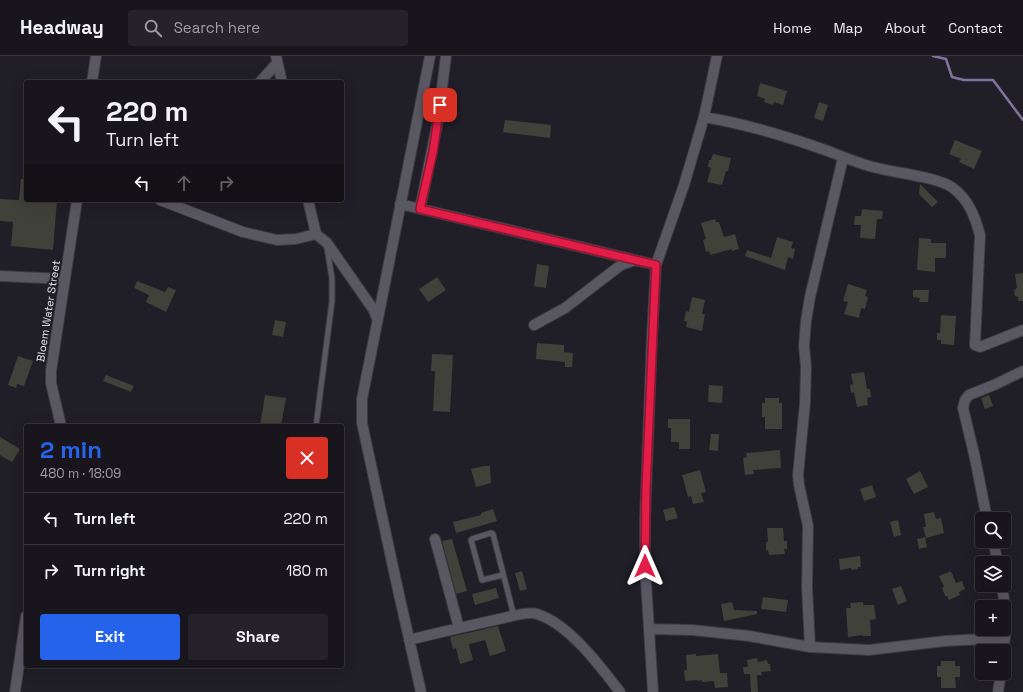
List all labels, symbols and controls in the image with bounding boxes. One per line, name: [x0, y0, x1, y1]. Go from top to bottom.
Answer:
search box: [128, 10, 408, 46]
text: Headway: [20, 15, 104, 40]
icon: search: [142, 17, 164, 39]
text: Search here: [174, 18, 260, 37]
text: Home: [773, 19, 811, 37]
text: Map: [833, 19, 863, 37]
text: About: [885, 19, 926, 37]
text: Contact: [948, 19, 1003, 37]
pin: [423, 88, 457, 122]
text: 220 m: [106, 93, 188, 129]
icon: arrive: [429, 94, 451, 116]
icon: left: [40, 96, 92, 148]
text: Turn left: [106, 128, 179, 151]
icon: left: [131, 172, 153, 194]
icon: ahead: [173, 172, 195, 194]
icon: right: [215, 172, 237, 194]
street label: Bloem Water Street: [33, 259, 63, 363]
text: 2 min: [40, 434, 102, 465]
button: close: [286, 437, 328, 479]
text: 480 m · 18:09: [40, 465, 121, 482]
icon: left: [40, 508, 62, 530]
text: Turn left: [74, 509, 136, 528]
text: 220 m: [284, 509, 328, 528]
map controls: [975, 512, 1011, 680]
button: search: [975, 512, 1011, 548]
position arrow: [624, 545, 666, 587]
button: layers: [975, 556, 1011, 592]
icon: right: [40, 560, 62, 582]
text: Turn right: [74, 561, 145, 580]
text: 180 m: [286, 561, 328, 580]
button: +: [975, 600, 1011, 636]
button: Exit: [40, 614, 180, 660]
button: Share: [188, 614, 328, 660]
button: −: [975, 644, 1011, 680]

